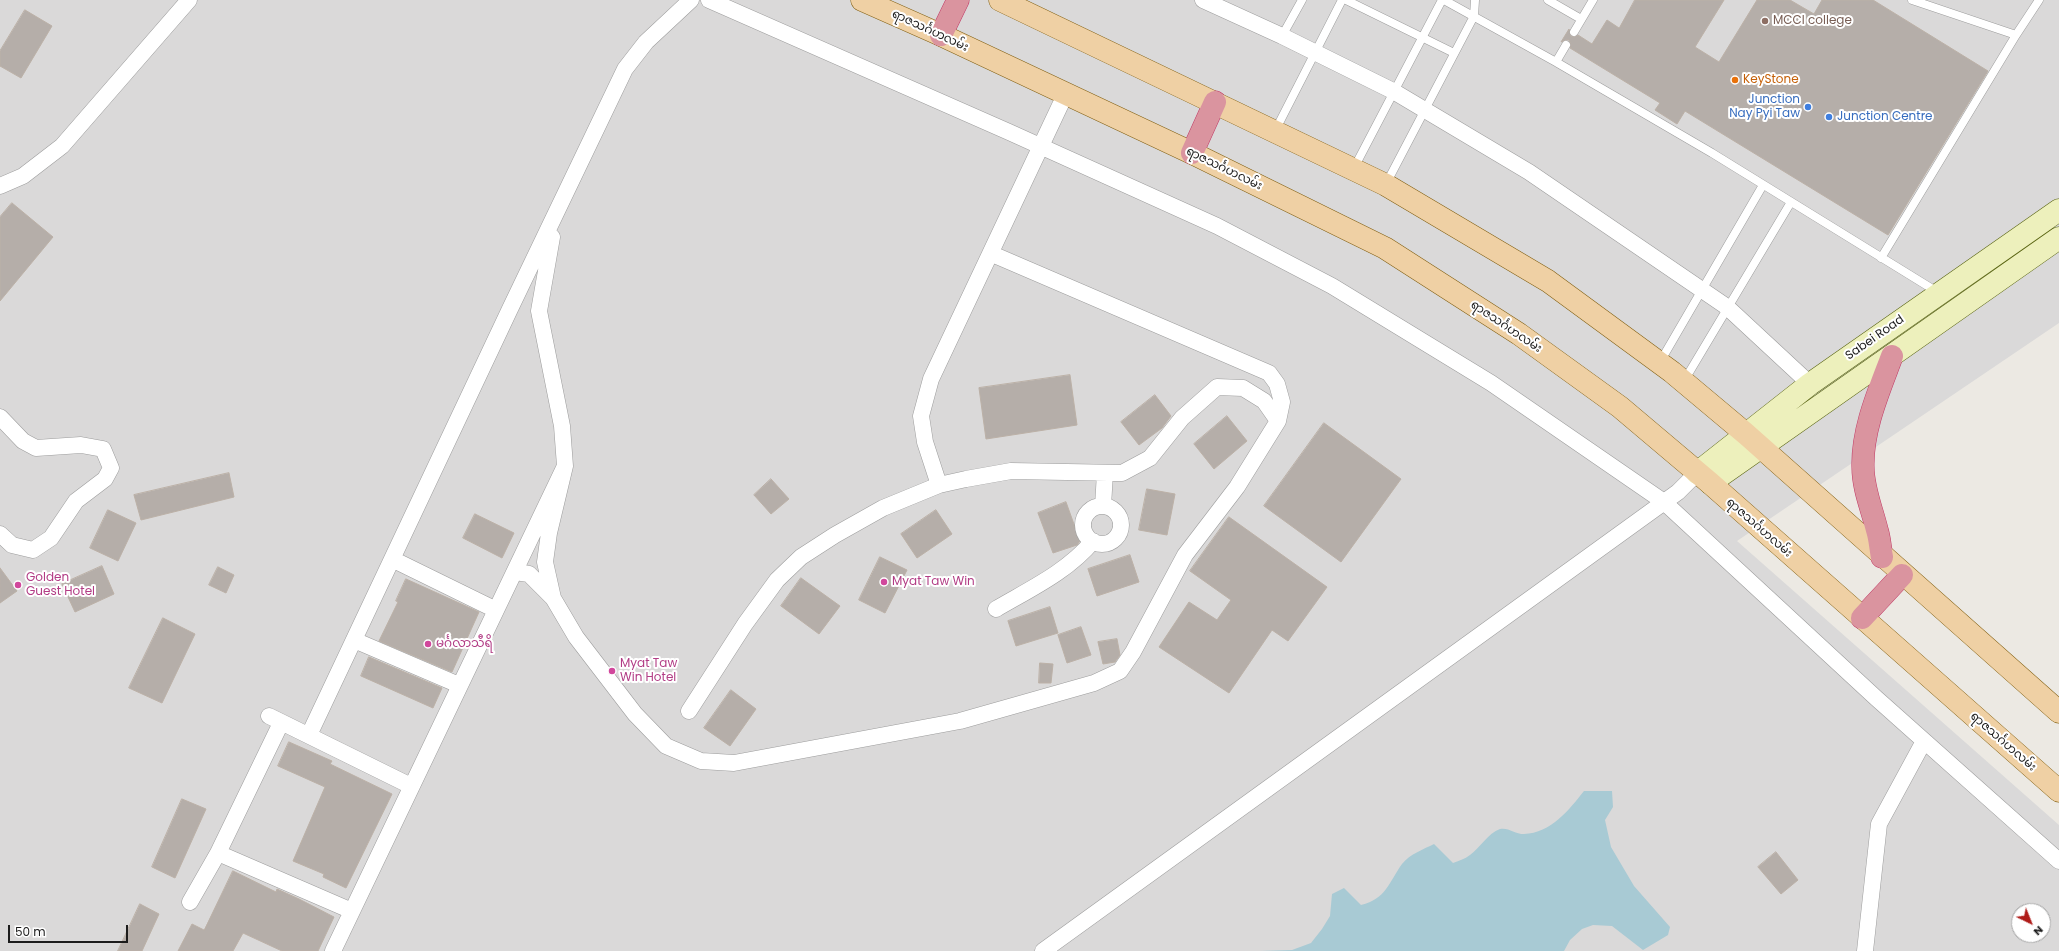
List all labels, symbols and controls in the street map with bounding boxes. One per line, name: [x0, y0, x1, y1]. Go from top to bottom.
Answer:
street label: ရာဇသင်္ဂဟလမ်း: [889, 7, 971, 55]
place label: MCCI college: [1773, 14, 1852, 28]
marker: MCCI college: [1760, 16, 1770, 26]
place label: KeyStone: [1743, 73, 1799, 87]
marker: KeyStone: [1730, 75, 1740, 85]
place label: Junction Nay Pyi Taw: [1729, 93, 1800, 121]
marker: Junction Nay Pyi Taw: [1803, 102, 1813, 112]
place label: Junction Centre: [1837, 110, 1933, 124]
marker: Junction Centre: [1824, 112, 1834, 122]
street label: ရာဇသင်္ဂဟလမ်း: [1184, 144, 1264, 194]
street label: ရာဇသင်္ဂဟလမ်း: [1468, 298, 1544, 356]
street label: Sabei Road: [1843, 313, 1907, 363]
street label: ရာဇသင်္ဂဟလမ်း: [1723, 495, 1795, 561]
place label: Golden Guest Hotel: [26, 571, 95, 599]
place label: Myat Taw Win: [892, 575, 975, 589]
marker: Myat Taw Win: [879, 577, 889, 587]
marker: Golden Guest Hotel: [13, 580, 23, 590]
place label: မင်္ဂလာသီရိ: [436, 637, 493, 651]
marker: မင်္ဂလာသီရိ: [423, 639, 433, 649]
place label: Myat Taw Win Hotel: [620, 657, 677, 685]
marker: Myat Taw Win Hotel: [607, 666, 617, 676]
street label: ရာဇသင်္ဂဟလမ်း: [1967, 709, 2039, 775]
north arrow: [2011, 903, 2051, 943]
scale bar: [10, 917, 130, 943]
text: N: [2030, 922, 2047, 940]
text: 50 m: [15, 923, 46, 940]

